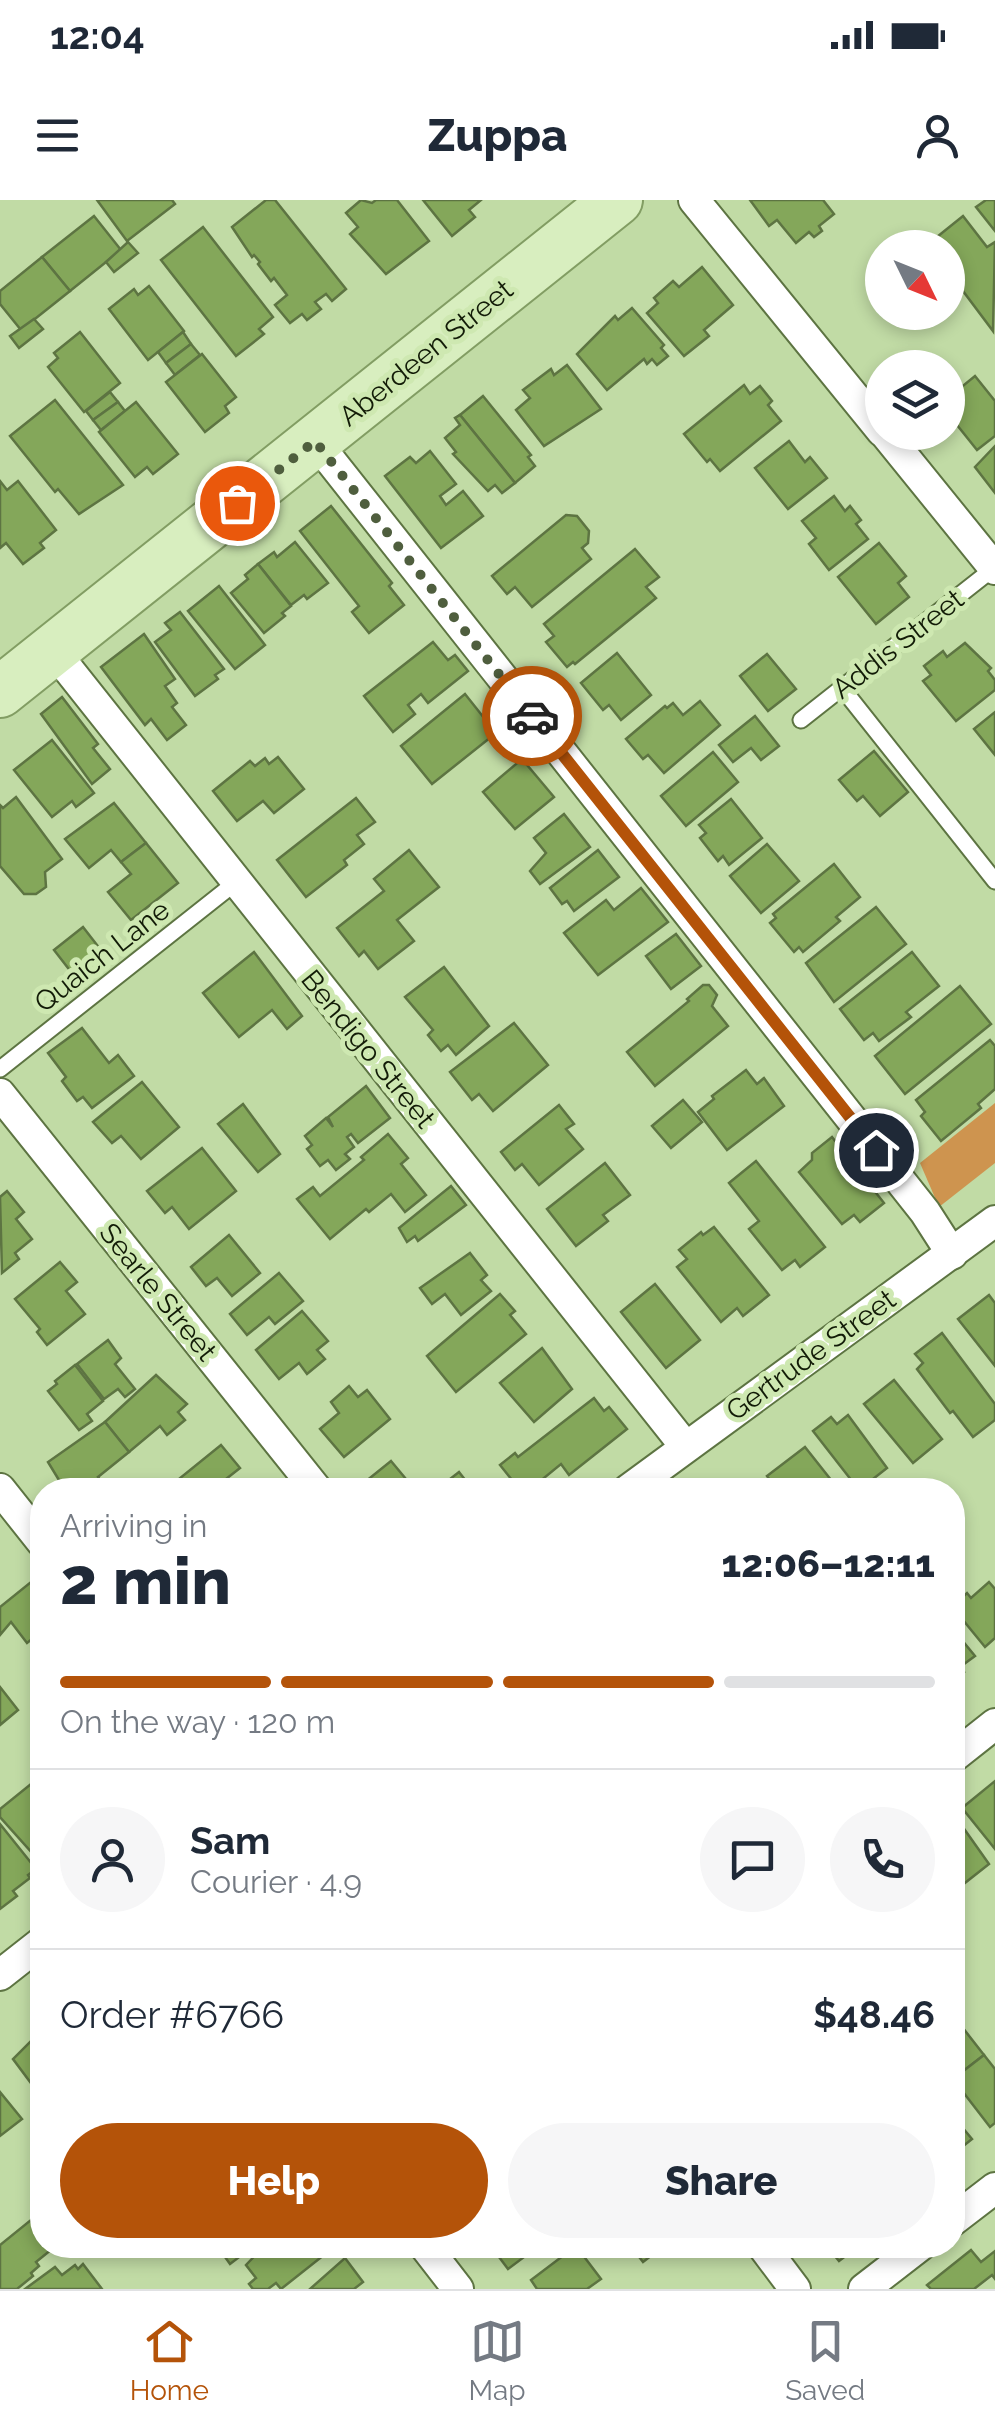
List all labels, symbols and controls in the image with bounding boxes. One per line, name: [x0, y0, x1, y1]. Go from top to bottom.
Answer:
text: 12:04: [50, 13, 145, 58]
icon: menu: [30, 108, 85, 163]
icon: person: [910, 108, 965, 163]
text: Zuppa: [428, 109, 567, 162]
north arrow: [865, 230, 965, 330]
map controls: [865, 230, 965, 450]
street label: Aberdeen Street: [333, 273, 520, 433]
button: layers: [865, 350, 965, 450]
pin: [195, 461, 280, 546]
icon: bag: [210, 476, 265, 531]
street label: Addis Street: [826, 582, 971, 706]
courier: [482, 666, 582, 766]
icon: car: [505, 689, 560, 744]
street label: Quaich Lane: [28, 893, 176, 1019]
street label: Bendigo Street: [294, 963, 442, 1135]
pin: [834, 1108, 919, 1193]
icon: home: [849, 1123, 904, 1178]
street label: Searle Street: [93, 1217, 224, 1368]
street label: Gertrude Street: [720, 1282, 902, 1427]
text: Arriving in: [60, 1507, 207, 1544]
text: 12:06–12:11: [722, 1541, 935, 1586]
text: 2 min: [60, 1543, 231, 1619]
text: On the way · 120 m: [60, 1703, 335, 1740]
button: person: [60, 1807, 165, 1912]
button: chat: [700, 1807, 805, 1912]
button: phone: [830, 1807, 935, 1912]
text: Sam: [190, 1818, 270, 1863]
text: Courier · 4.9: [190, 1863, 362, 1900]
text: Order #6766: [60, 1992, 284, 2037]
text: $48.46: [813, 1992, 935, 2037]
button: Help: [60, 2123, 488, 2238]
button: Share: [508, 2123, 935, 2238]
tab: Home: [130, 2314, 209, 2407]
tab: Map: [469, 2314, 526, 2407]
tab: Saved: [785, 2314, 865, 2407]

